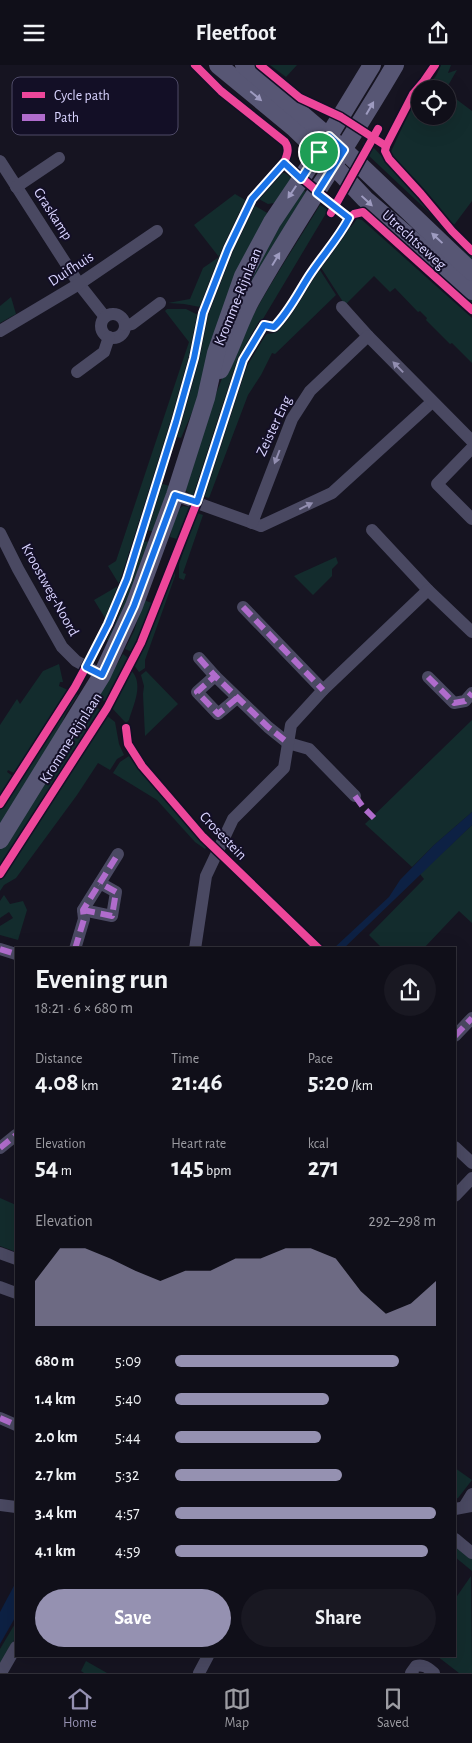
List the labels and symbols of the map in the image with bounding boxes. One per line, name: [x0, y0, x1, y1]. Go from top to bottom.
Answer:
legend: [12, 77, 178, 135]
text: Cycle path: [54, 89, 110, 103]
one-way arrow: [249, 91, 262, 102]
one-way arrow: [365, 102, 374, 115]
text: Path: [54, 111, 79, 125]
pin: [298, 131, 340, 173]
street label: Graskamp: [31, 185, 75, 243]
one-way arrow: [287, 185, 297, 199]
one-way arrow: [360, 195, 372, 207]
street label: Utrechtseweg: [379, 207, 450, 273]
one-way arrow: [431, 232, 443, 244]
street label: Kromme-Rijnlaan: [212, 246, 264, 348]
street label: Duifhuis: [46, 249, 96, 289]
one-way arrow: [272, 253, 281, 266]
one-way arrow: [392, 362, 404, 374]
street label: Zeister Eng: [254, 393, 295, 458]
one-way arrow: [273, 450, 280, 465]
one-way arrow: [299, 502, 313, 510]
street label: Kroostweg-Noord: [18, 541, 82, 639]
street label: Kromme-Rijnlaan: [37, 690, 105, 786]
street label: Crosestein: [197, 809, 249, 863]

